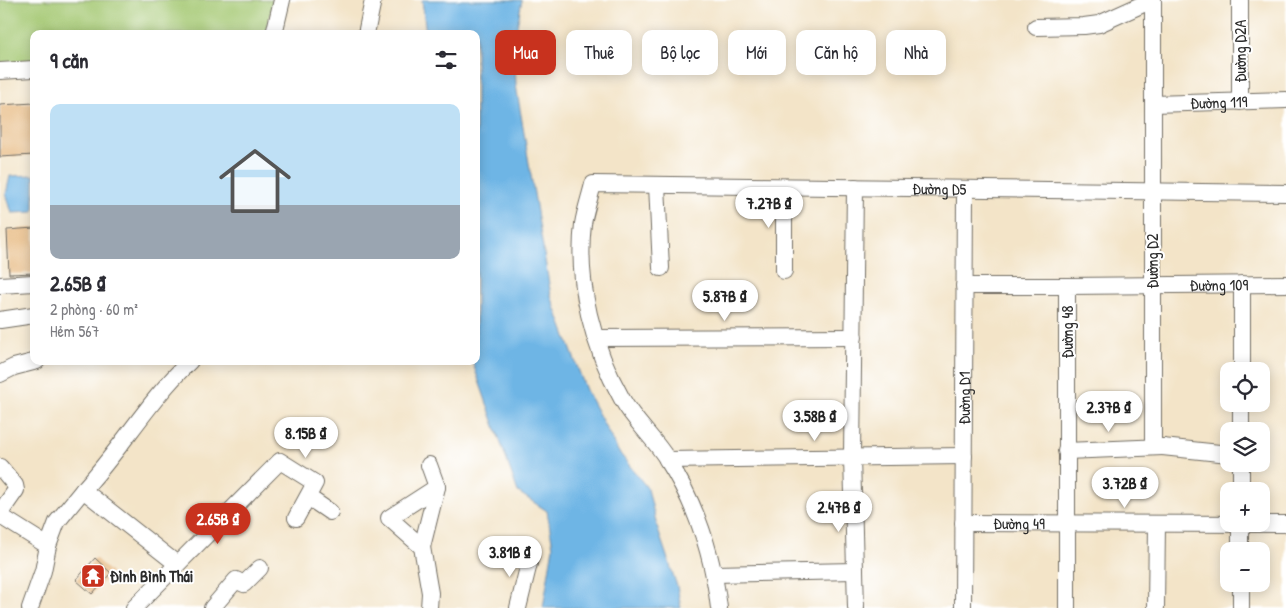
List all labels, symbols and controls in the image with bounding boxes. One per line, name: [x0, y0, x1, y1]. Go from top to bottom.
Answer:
street label: Đường D2A: [1229, 20, 1251, 82]
chip: Mua: [495, 30, 556, 75]
chip: Thuê: [566, 30, 632, 75]
chip: Bộ lọc: [642, 30, 718, 75]
chip: Mới: [728, 30, 786, 75]
chip: Căn hộ: [796, 30, 876, 75]
chip: Nhà: [886, 30, 946, 75]
text: 9 căn: [50, 46, 88, 75]
icon: filters: [432, 46, 460, 74]
street label: Đường 119: [1190, 90, 1248, 114]
icon: home: [210, 136, 300, 226]
street label: Đường D5: [912, 177, 967, 200]
pin: 7.27B ₫: [723, 186, 815, 229]
text: 7.27B ₫: [746, 192, 792, 214]
street label: Đường D2: [1141, 233, 1163, 288]
text: 2.65B ₫: [50, 269, 106, 298]
street label: Đường 109: [1190, 273, 1249, 296]
pin: 5.87B ₫: [679, 280, 771, 322]
text: 5.87B ₫: [703, 285, 747, 307]
text: 2 phòng · 60 m²: [50, 298, 138, 320]
street label: Đường 48: [1056, 306, 1078, 358]
text: Hẻm 567: [50, 320, 100, 342]
map controls: [1220, 362, 1270, 592]
button: locate: [1220, 362, 1270, 412]
street label: Đường D1: [953, 371, 975, 425]
pin: 2.37B ₫: [1063, 390, 1155, 433]
text: 2.37B ₫: [1087, 396, 1131, 418]
pin: 3.58B ₫: [769, 400, 861, 442]
text: 3.58B ₫: [793, 405, 837, 427]
pin: 8.15B ₫: [260, 416, 352, 459]
text: 8.15B ₫: [285, 422, 327, 444]
button: layers: [1220, 422, 1270, 472]
pin: 3.72B ₫: [1079, 466, 1171, 509]
text: 3.72B ₫: [1103, 472, 1147, 494]
button: +: [1220, 482, 1270, 532]
pin: 2.47B ₫: [793, 490, 885, 533]
text: 2.47B ₫: [817, 496, 861, 518]
pin: 2.65B ₫: [172, 502, 264, 545]
text: 2.65B ₫: [197, 508, 239, 530]
street label: Đường 49: [993, 512, 1045, 534]
pin: 3.81B ₫: [464, 536, 556, 578]
text: 3.81B ₫: [489, 541, 531, 563]
button: −: [1220, 542, 1270, 592]
temple icon: Đình Bình Thái: [80, 563, 106, 589]
place label: Đình Bình Thái: [110, 565, 193, 587]

